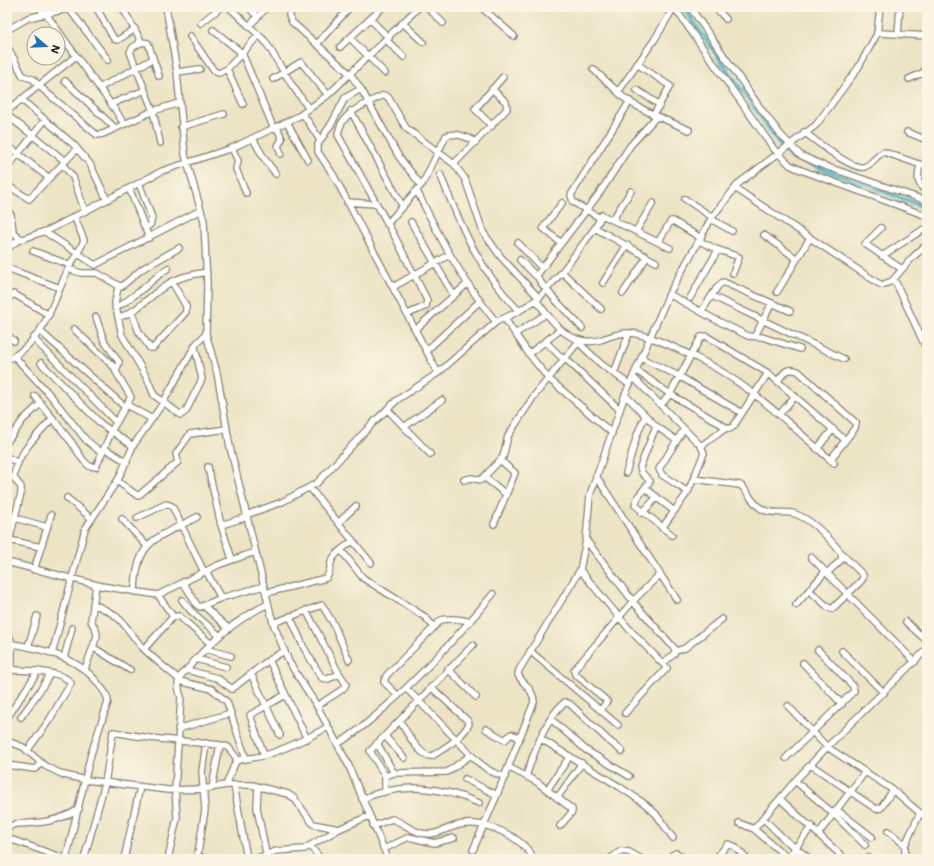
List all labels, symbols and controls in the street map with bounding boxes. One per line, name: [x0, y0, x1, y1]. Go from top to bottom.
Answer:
north arrow: [26, 26, 66, 66]
text: N: [47, 43, 64, 56]

